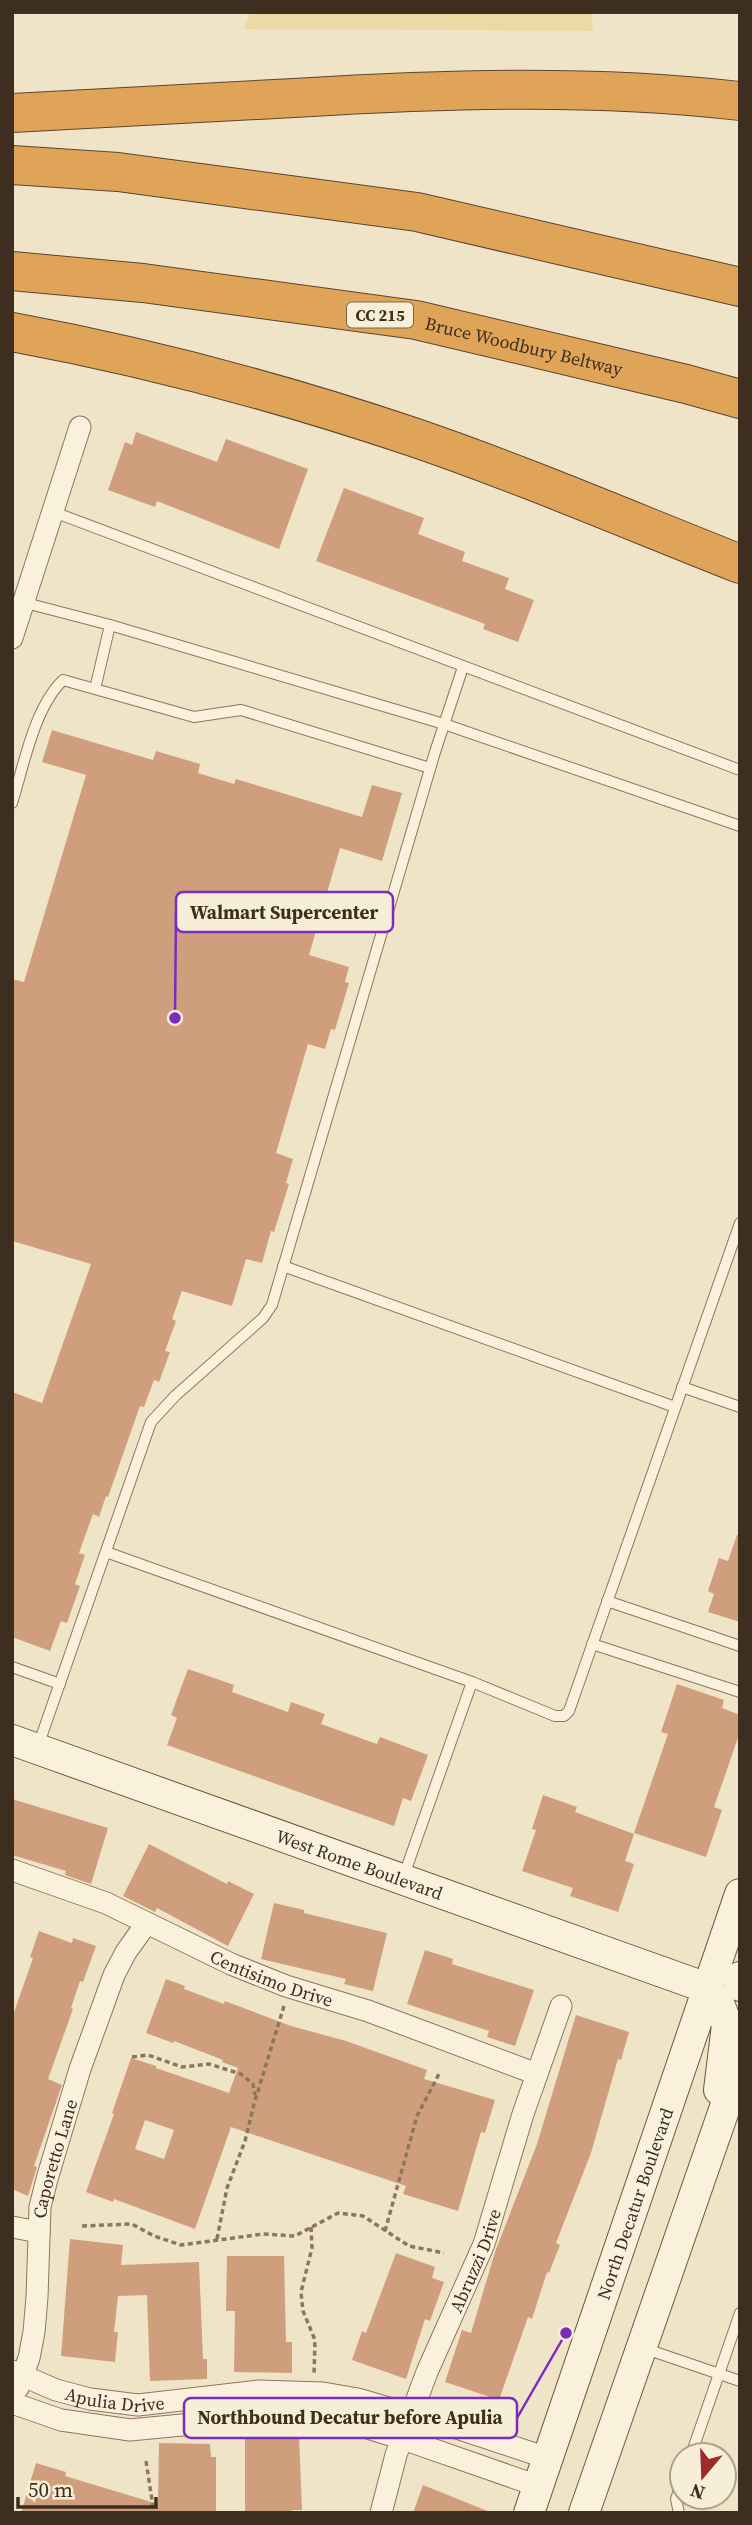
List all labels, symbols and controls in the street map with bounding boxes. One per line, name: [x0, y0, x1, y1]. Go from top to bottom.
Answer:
road number: CC 215: [347, 302, 413, 328]
street label: Bruce Woodbury Beltway: [423, 310, 626, 381]
callout: Walmart Supercenter: [176, 892, 393, 932]
text: Walmart Supercenter: [190, 899, 378, 925]
street label: West Rome Boulevard: [273, 1823, 446, 1905]
street label: Centisimo Drive: [206, 1943, 336, 2012]
street label: Caporetto Lane: [27, 2096, 83, 2219]
street label: North Decatur Boulevard: [590, 2104, 679, 2303]
street label: Abruzzi Drive: [443, 2206, 506, 2316]
street label: Apulia Drive: [63, 2381, 166, 2418]
callout: Northbound Decatur before Apulia: [184, 2398, 517, 2438]
text: Northbound Decatur before Apulia: [197, 2404, 504, 2430]
north arrow: [668, 2441, 738, 2511]
scale bar: [18, 2466, 156, 2510]
text: 50 m: [28, 2475, 73, 2504]
text: N: [687, 2477, 708, 2507]

